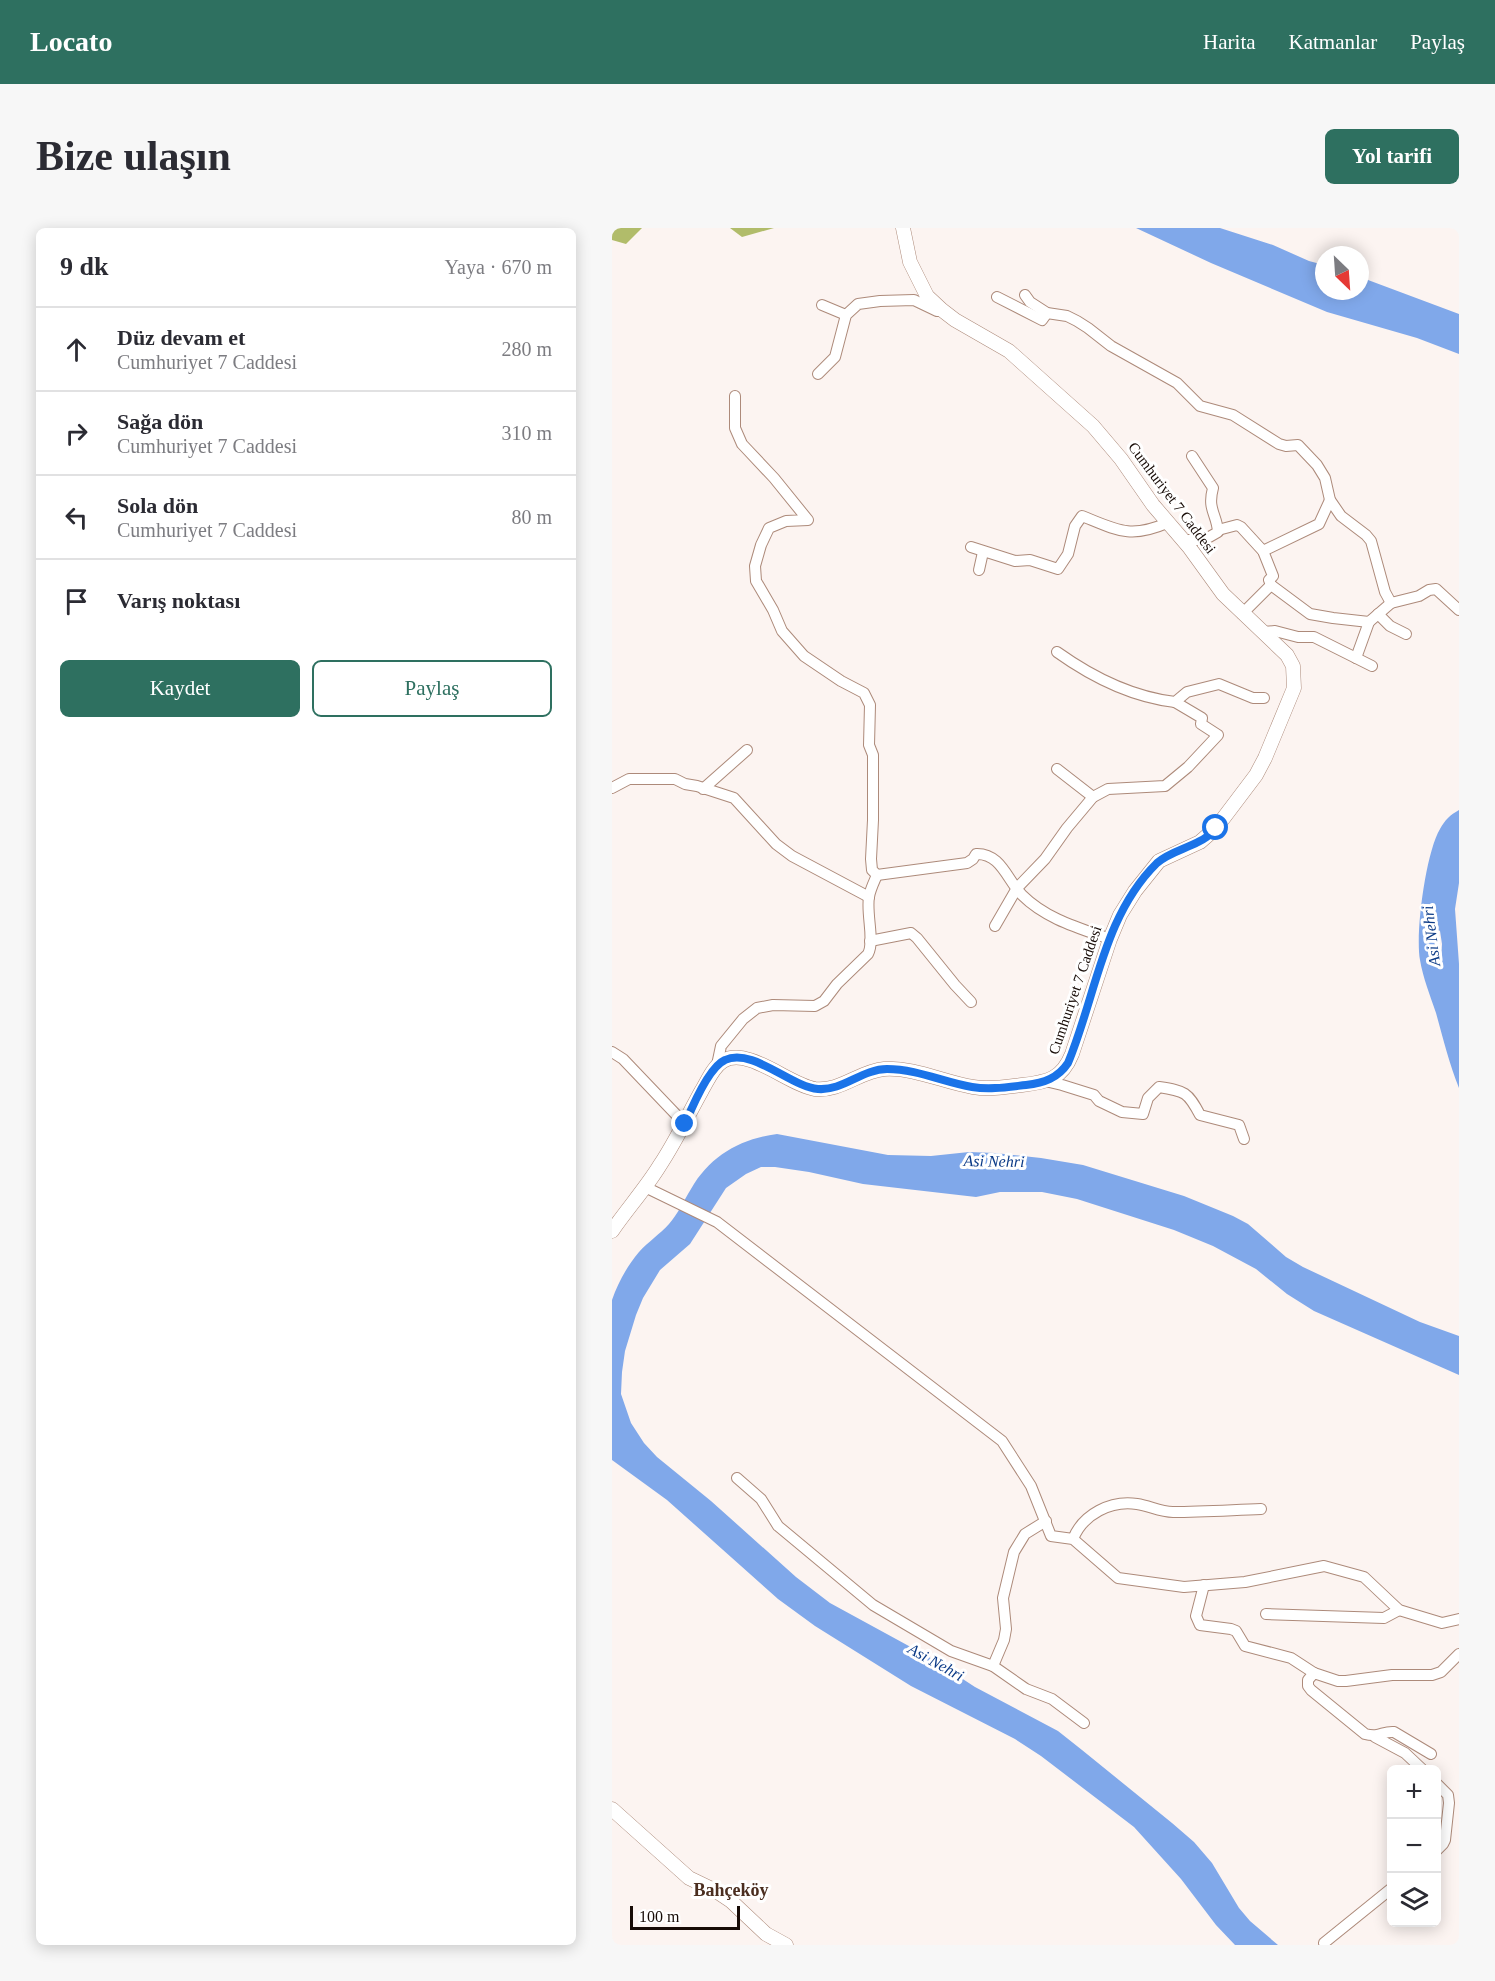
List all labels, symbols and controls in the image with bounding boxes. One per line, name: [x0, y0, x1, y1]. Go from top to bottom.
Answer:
text: Locato: [30, 26, 112, 57]
text: Harita: [1203, 30, 1256, 54]
text: Katmanlar: [1289, 30, 1377, 54]
text: Paylaş: [1410, 30, 1465, 54]
button: Yol tarifi: [1325, 129, 1459, 184]
text: Bize ulaşın: [36, 133, 231, 179]
north arrow: [1315, 246, 1369, 300]
text: 9 dk: [60, 252, 108, 281]
text: Yaya · 670 m: [445, 256, 552, 278]
text: Düz devam et: [117, 325, 245, 350]
icon: ahead: [60, 333, 93, 366]
text: 280 m: [501, 338, 552, 360]
text: Cumhuriyet 7 Caddesi: [117, 351, 297, 373]
text: Sağa dön: [117, 409, 203, 434]
icon: right: [60, 417, 93, 450]
text: 310 m: [501, 422, 552, 444]
text: Cumhuriyet 7 Caddesi: [117, 435, 297, 457]
street label: Cumhuriyet 7 Caddesi: [1125, 439, 1219, 557]
text: Sola dön: [117, 493, 198, 518]
icon: left: [60, 501, 93, 534]
text: 80 m: [511, 506, 552, 528]
text: Cumhuriyet 7 Caddesi: [117, 519, 297, 541]
icon: arrive: [60, 585, 93, 618]
text: Varış noktası: [117, 588, 240, 613]
button: Kaydet: [60, 660, 300, 717]
button: Paylaş: [312, 660, 552, 717]
route start: [1202, 814, 1228, 840]
water label: Asi Nehri: [1419, 905, 1443, 968]
street label: Cumhuriyet 7 Caddesi: [1045, 924, 1105, 1056]
route end: [671, 1110, 697, 1136]
water label: Asi Nehri: [962, 1152, 1025, 1170]
water label: Asi Nehri: [904, 1639, 967, 1684]
map controls: [1387, 1765, 1441, 1927]
button: +: [1387, 1765, 1441, 1819]
button: −: [1387, 1819, 1441, 1873]
button: layers: [1387, 1873, 1441, 1927]
district label: Bahçeköy: [693, 1880, 769, 1900]
scale bar: [630, 1903, 740, 1930]
text: 100 m: [639, 1908, 679, 1925]

